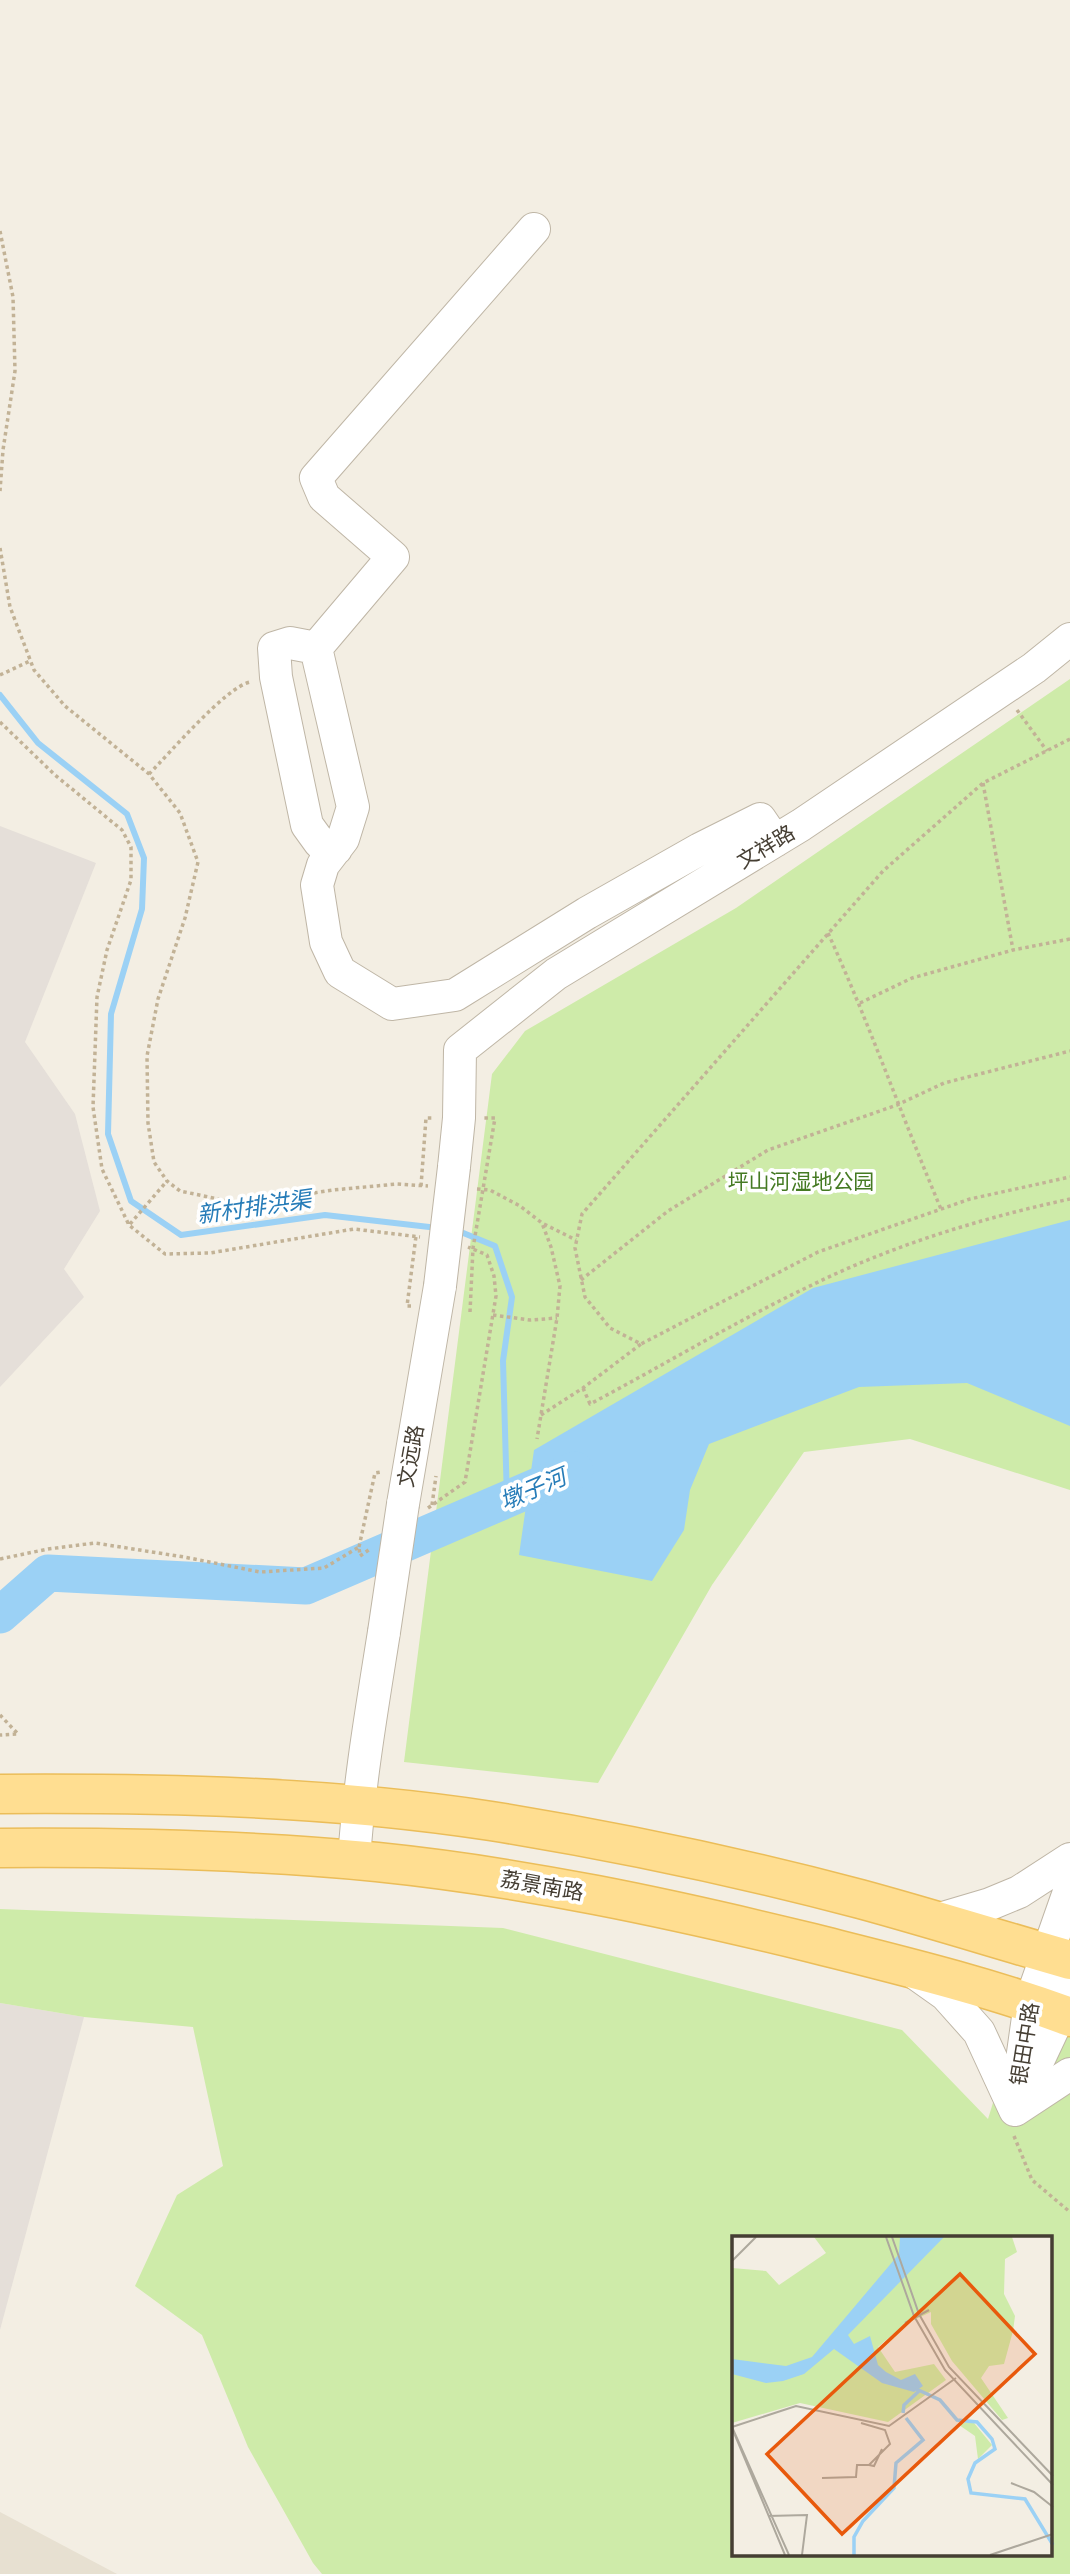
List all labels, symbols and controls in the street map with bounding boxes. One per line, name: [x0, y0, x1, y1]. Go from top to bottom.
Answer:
street label: 文祥路: [732, 819, 799, 873]
park label: 坪山河湿地公园: [728, 1168, 875, 1193]
water label: 新村排洪渠: [195, 1184, 316, 1228]
street label: 文远路: [392, 1423, 427, 1489]
water label: 墩子河: [495, 1460, 574, 1514]
street label: 荔景南路: [499, 1865, 586, 1904]
street label: 银田中路: [1005, 2000, 1042, 2087]
inset map: [732, 2236, 1052, 2556]

